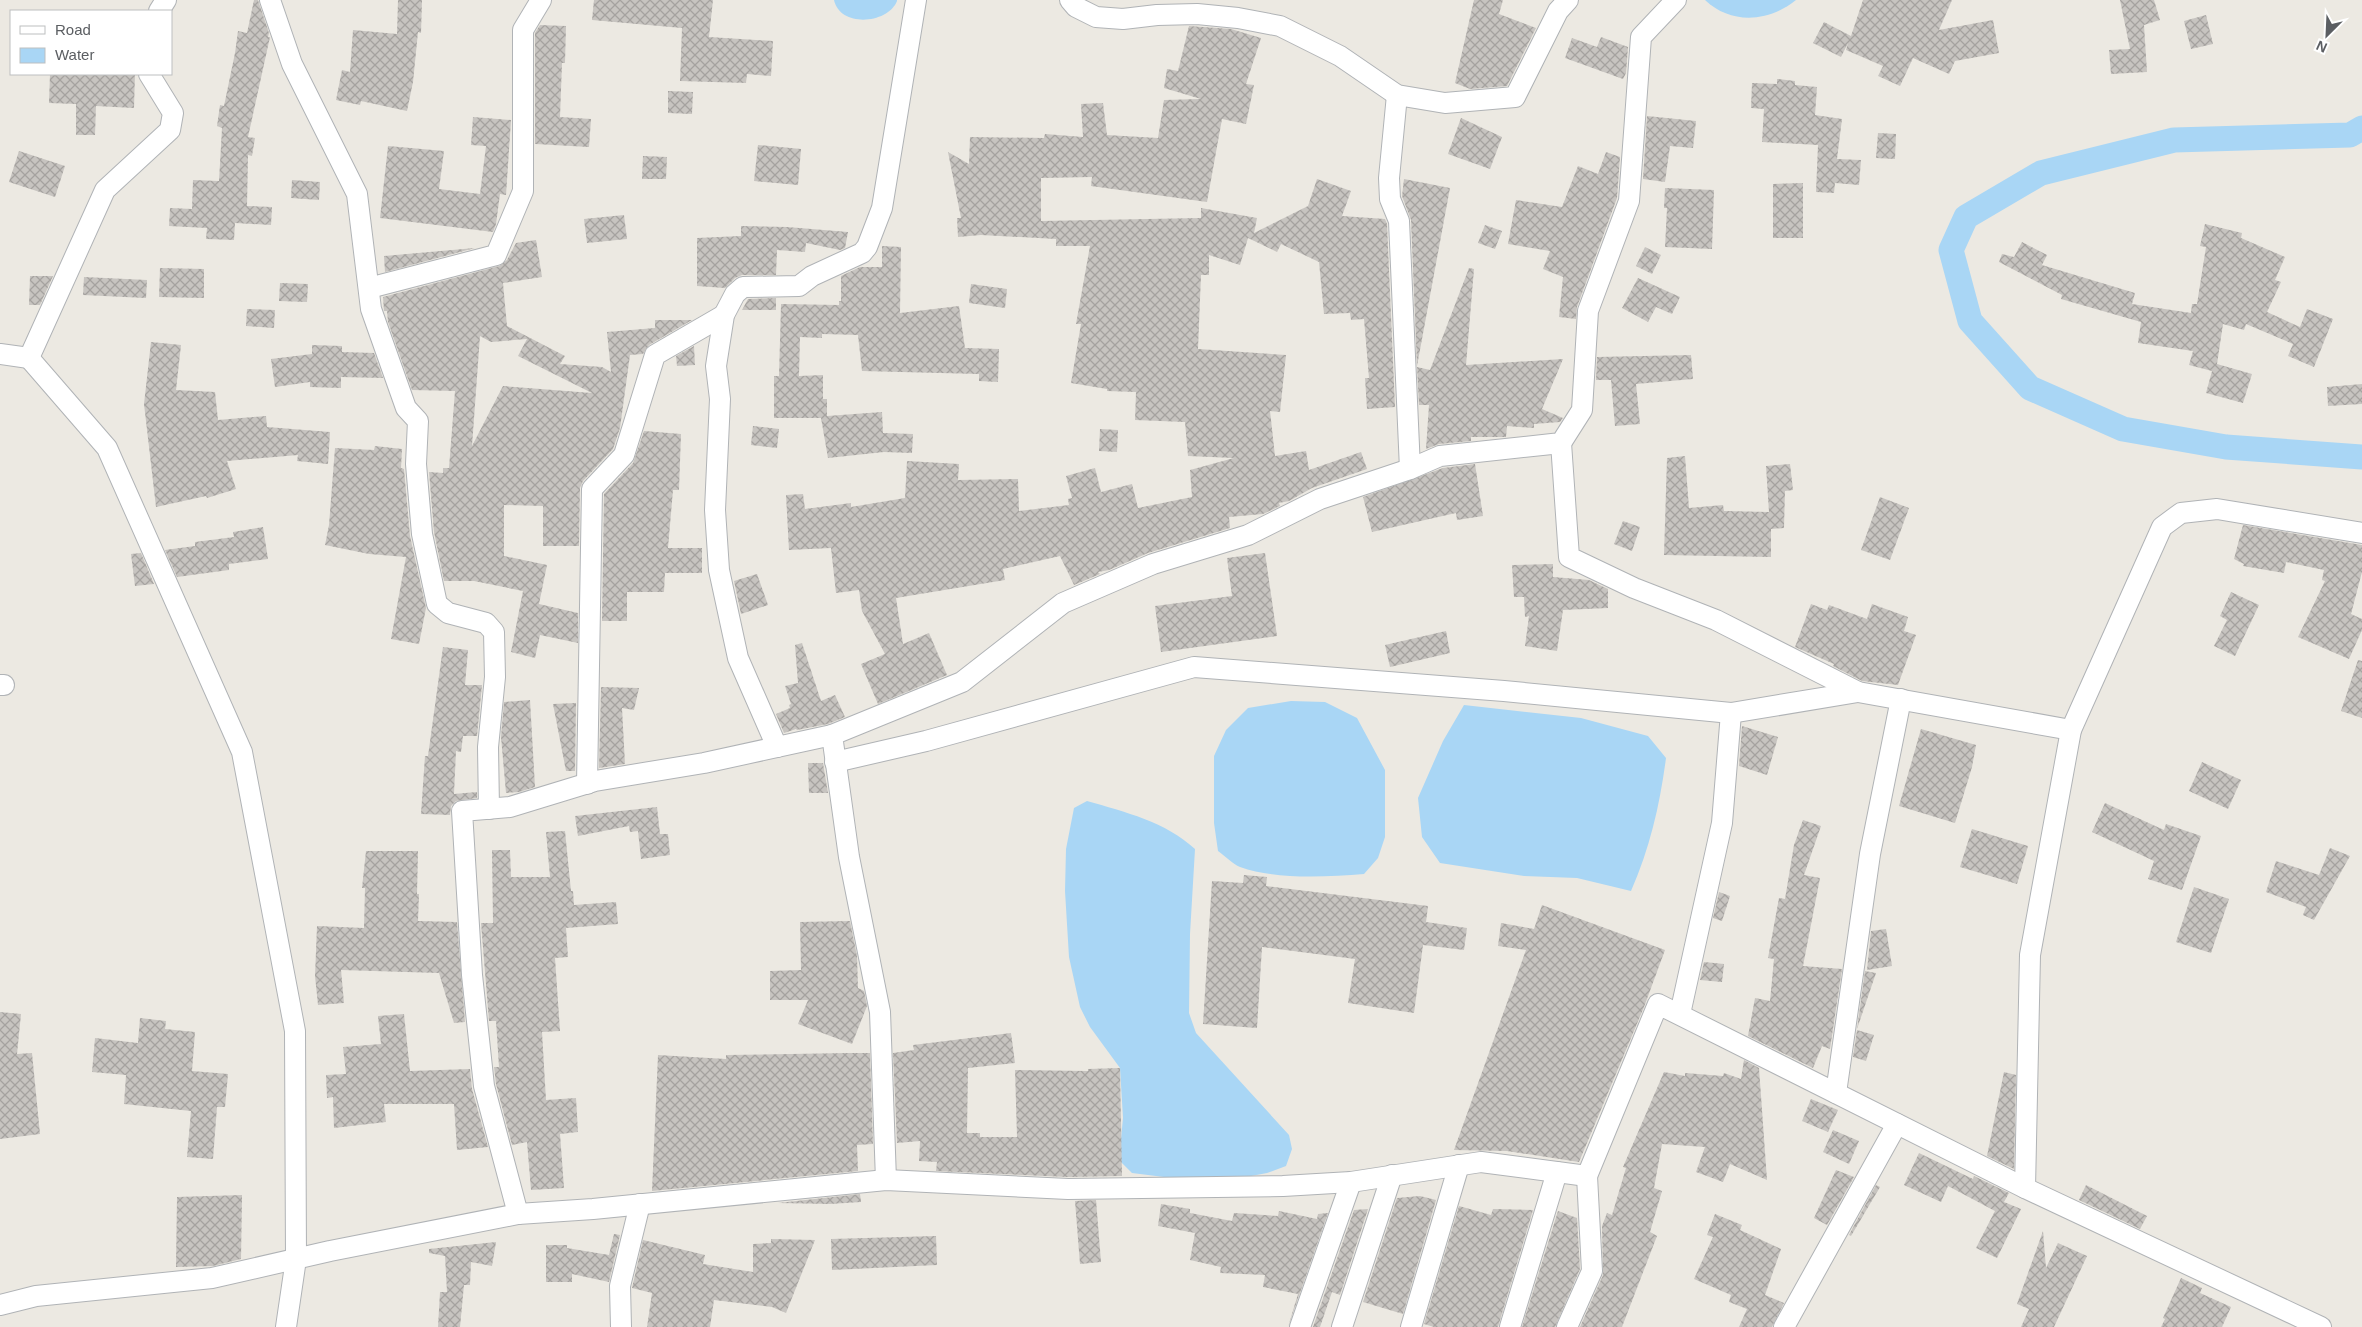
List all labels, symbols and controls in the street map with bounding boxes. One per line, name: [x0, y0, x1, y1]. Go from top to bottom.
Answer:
legend: [10, 10, 172, 75]
north arrow: [2302, 10, 2352, 60]
text: Road: [55, 21, 91, 38]
text: N: [2314, 38, 2330, 56]
text: Water: [55, 46, 94, 63]

